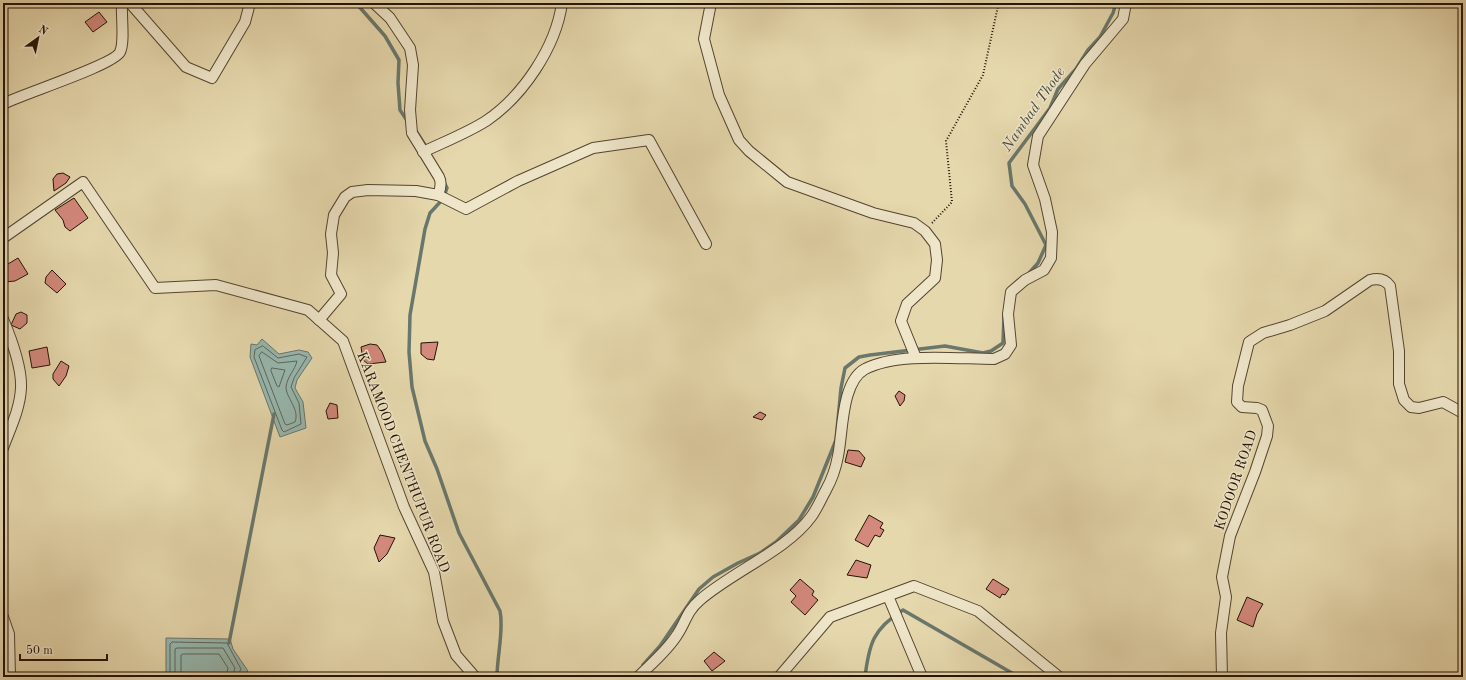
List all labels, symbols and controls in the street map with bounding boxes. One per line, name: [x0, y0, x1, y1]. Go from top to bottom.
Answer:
north arrow: [18, 18, 58, 58]
text: N: [36, 24, 50, 38]
water label: Nambad Thode: [999, 65, 1069, 155]
street label: KARAMOOD CHENTHUPUR ROAD: [354, 350, 452, 575]
street label: KODOOR ROAD: [1212, 428, 1260, 532]
scale bar: [20, 636, 107, 662]
text: 50 m: [26, 644, 53, 657]

